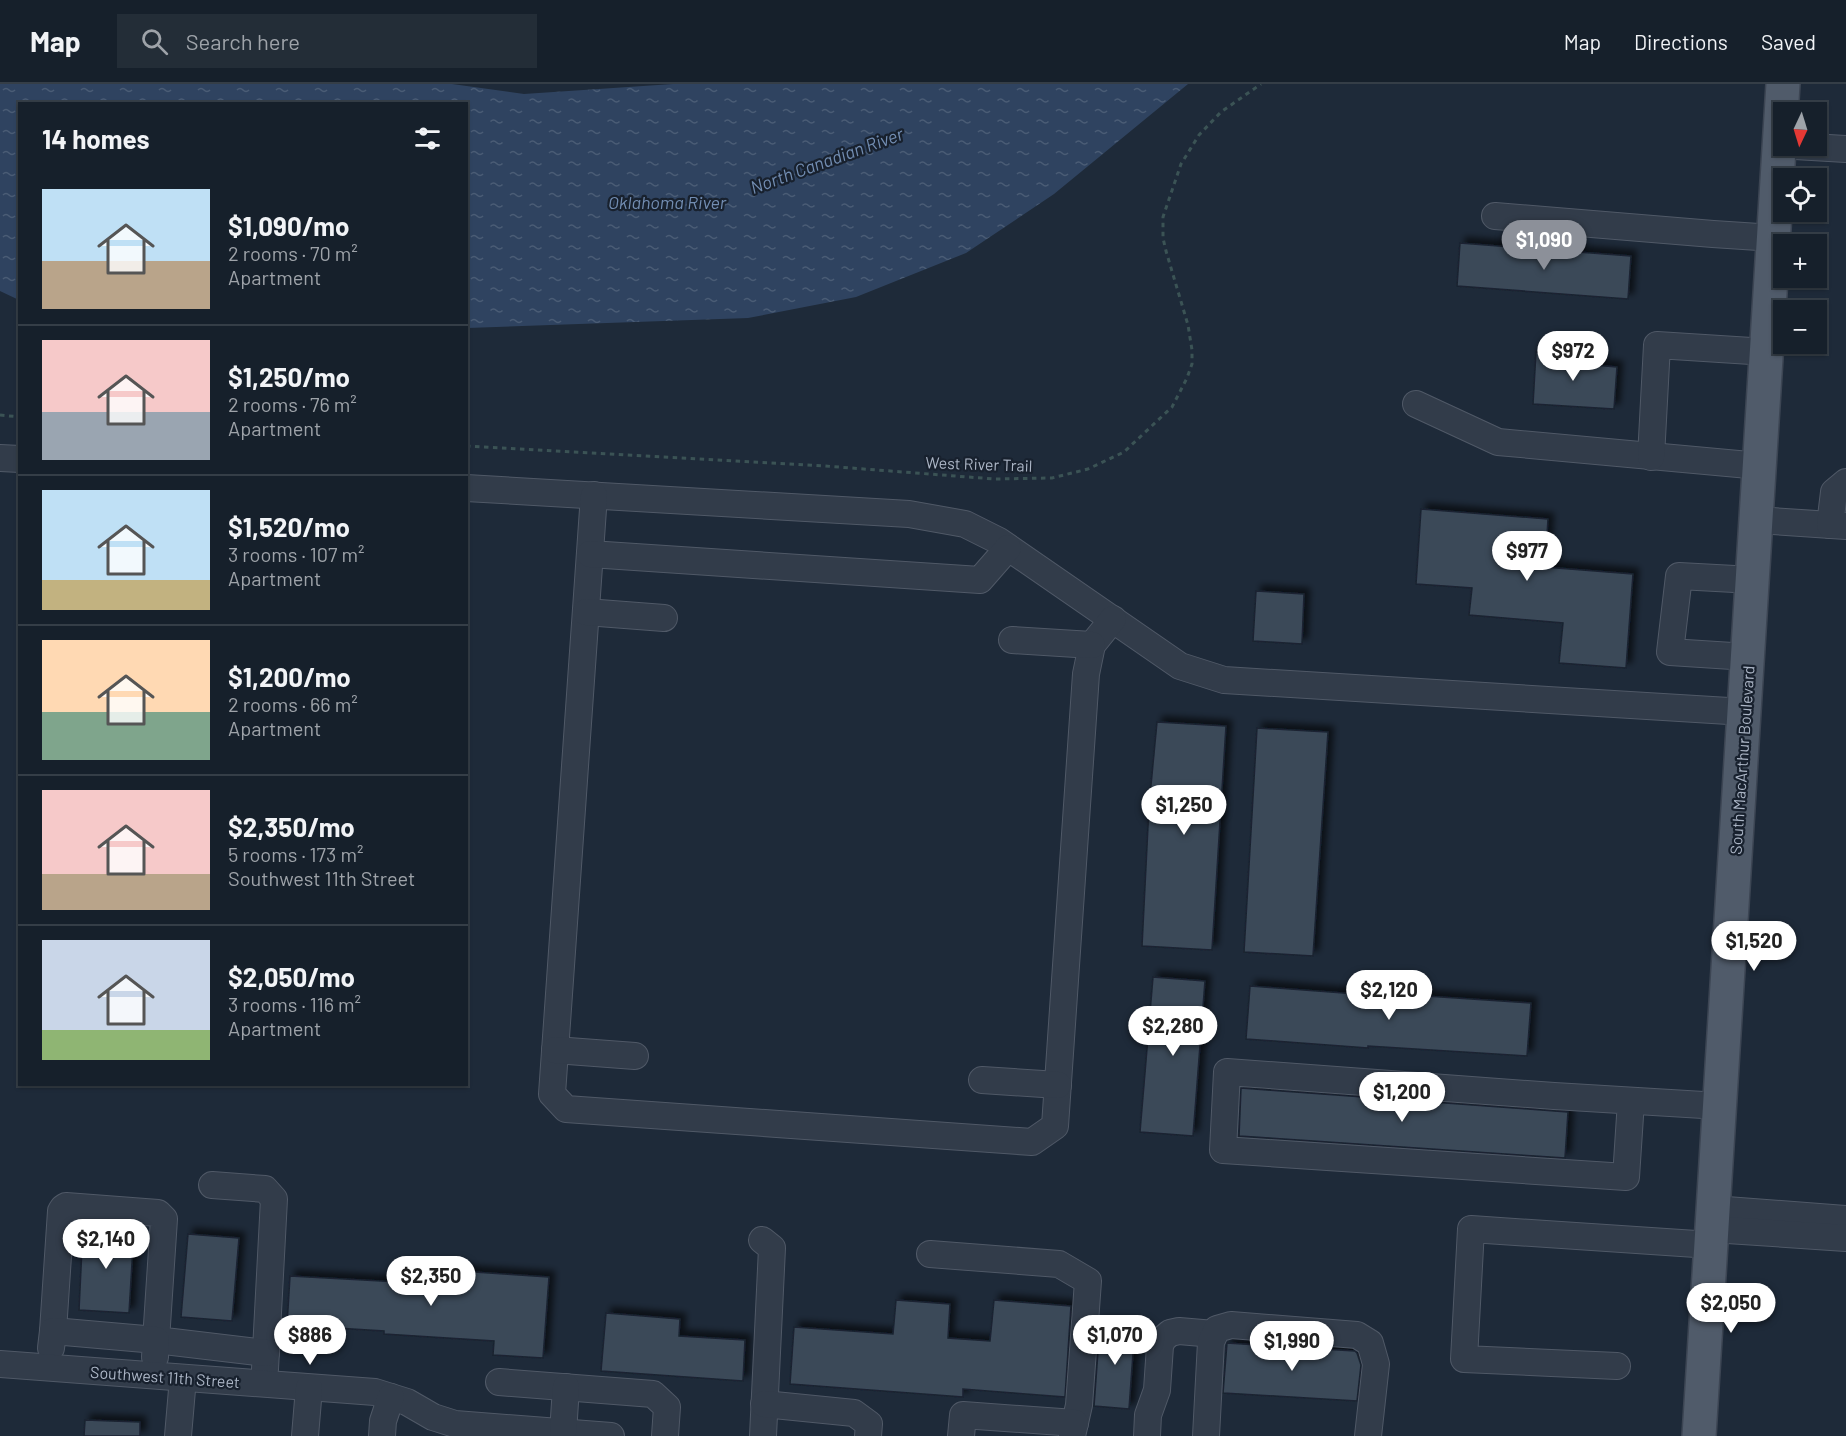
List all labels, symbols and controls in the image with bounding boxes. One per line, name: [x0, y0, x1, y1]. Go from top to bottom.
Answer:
search box: [117, 14, 537, 68]
text: Map: [30, 24, 81, 58]
icon: search: [138, 25, 171, 58]
text: Search here: [186, 28, 300, 54]
text: Map: [1564, 29, 1601, 54]
text: Directions: [1634, 29, 1728, 54]
text: Saved: [1761, 29, 1816, 54]
north arrow: [1773, 102, 1827, 156]
map controls: [1773, 102, 1827, 354]
icon: filters: [411, 122, 444, 155]
water label: North Canadian River: [747, 122, 907, 198]
text: 14 homes: [42, 123, 149, 154]
button: locate: [1773, 168, 1827, 222]
water label: Oklahoma River: [608, 191, 727, 213]
text: $1,090/mo: [228, 210, 349, 241]
icon: home: [90, 213, 162, 285]
pin: $1,090: [1495, 220, 1593, 271]
text: $1,090: [1516, 227, 1572, 251]
button: +: [1773, 234, 1827, 288]
text: 2 rooms · 70 m²: [228, 241, 358, 265]
text: Apartment: [228, 265, 321, 289]
button: −: [1773, 300, 1827, 354]
pin: $972: [1537, 331, 1609, 382]
text: $972: [1551, 338, 1595, 362]
text: $1,250/mo: [228, 361, 350, 392]
icon: home: [90, 364, 162, 436]
text: 2 rooms · 76 m²: [228, 392, 357, 416]
text: Apartment: [228, 416, 321, 440]
street label: West River Trail: [925, 452, 1033, 475]
text: $1,520/mo: [228, 511, 350, 542]
icon: home: [90, 514, 162, 586]
pin: $977: [1491, 531, 1563, 582]
text: $977: [1506, 538, 1548, 562]
text: 3 rooms · 107 m²: [228, 542, 364, 566]
text: Apartment: [228, 566, 321, 590]
text: $1,200/mo: [228, 661, 351, 692]
icon: home: [90, 664, 162, 736]
street label: South MacArthur Boulevard: [1725, 665, 1758, 855]
text: 2 rooms · 66 m²: [228, 692, 358, 716]
text: Apartment: [228, 716, 321, 740]
pin: $1,250: [1135, 785, 1233, 836]
text: $1,250: [1155, 792, 1213, 816]
text: $2,350/mo: [228, 811, 355, 842]
icon: home: [90, 814, 162, 886]
text: 5 rooms · 173 m²: [228, 842, 363, 866]
text: Southwest 11th Street: [228, 866, 415, 890]
pin: $1,520: [1705, 921, 1803, 972]
text: $1,520: [1725, 928, 1783, 952]
text: $2,050/mo: [228, 961, 355, 992]
icon: home: [90, 964, 162, 1036]
pin: $2,120: [1340, 970, 1438, 1021]
text: $2,120: [1360, 977, 1418, 1001]
text: 3 rooms · 116 m²: [228, 992, 361, 1016]
pin: $2,280: [1124, 1006, 1222, 1057]
text: $2,280: [1142, 1013, 1204, 1037]
text: Apartment: [228, 1016, 321, 1040]
pin: $1,200: [1353, 1072, 1451, 1123]
text: $1,200: [1373, 1079, 1431, 1103]
pin: $2,140: [57, 1219, 155, 1270]
text: $2,140: [77, 1226, 135, 1250]
pin: $2,350: [382, 1256, 480, 1307]
text: $2,350: [401, 1263, 461, 1287]
pin: $2,050: [1682, 1283, 1780, 1334]
text: $2,050: [1701, 1290, 1762, 1314]
pin: $886: [274, 1315, 346, 1366]
pin: $1,070: [1066, 1315, 1164, 1366]
pin: $1,990: [1243, 1321, 1341, 1372]
text: $886: [288, 1322, 332, 1346]
text: $1,070: [1087, 1322, 1143, 1346]
text: $1,990: [1264, 1328, 1320, 1352]
street label: Southwest 11th Street: [90, 1362, 240, 1391]

